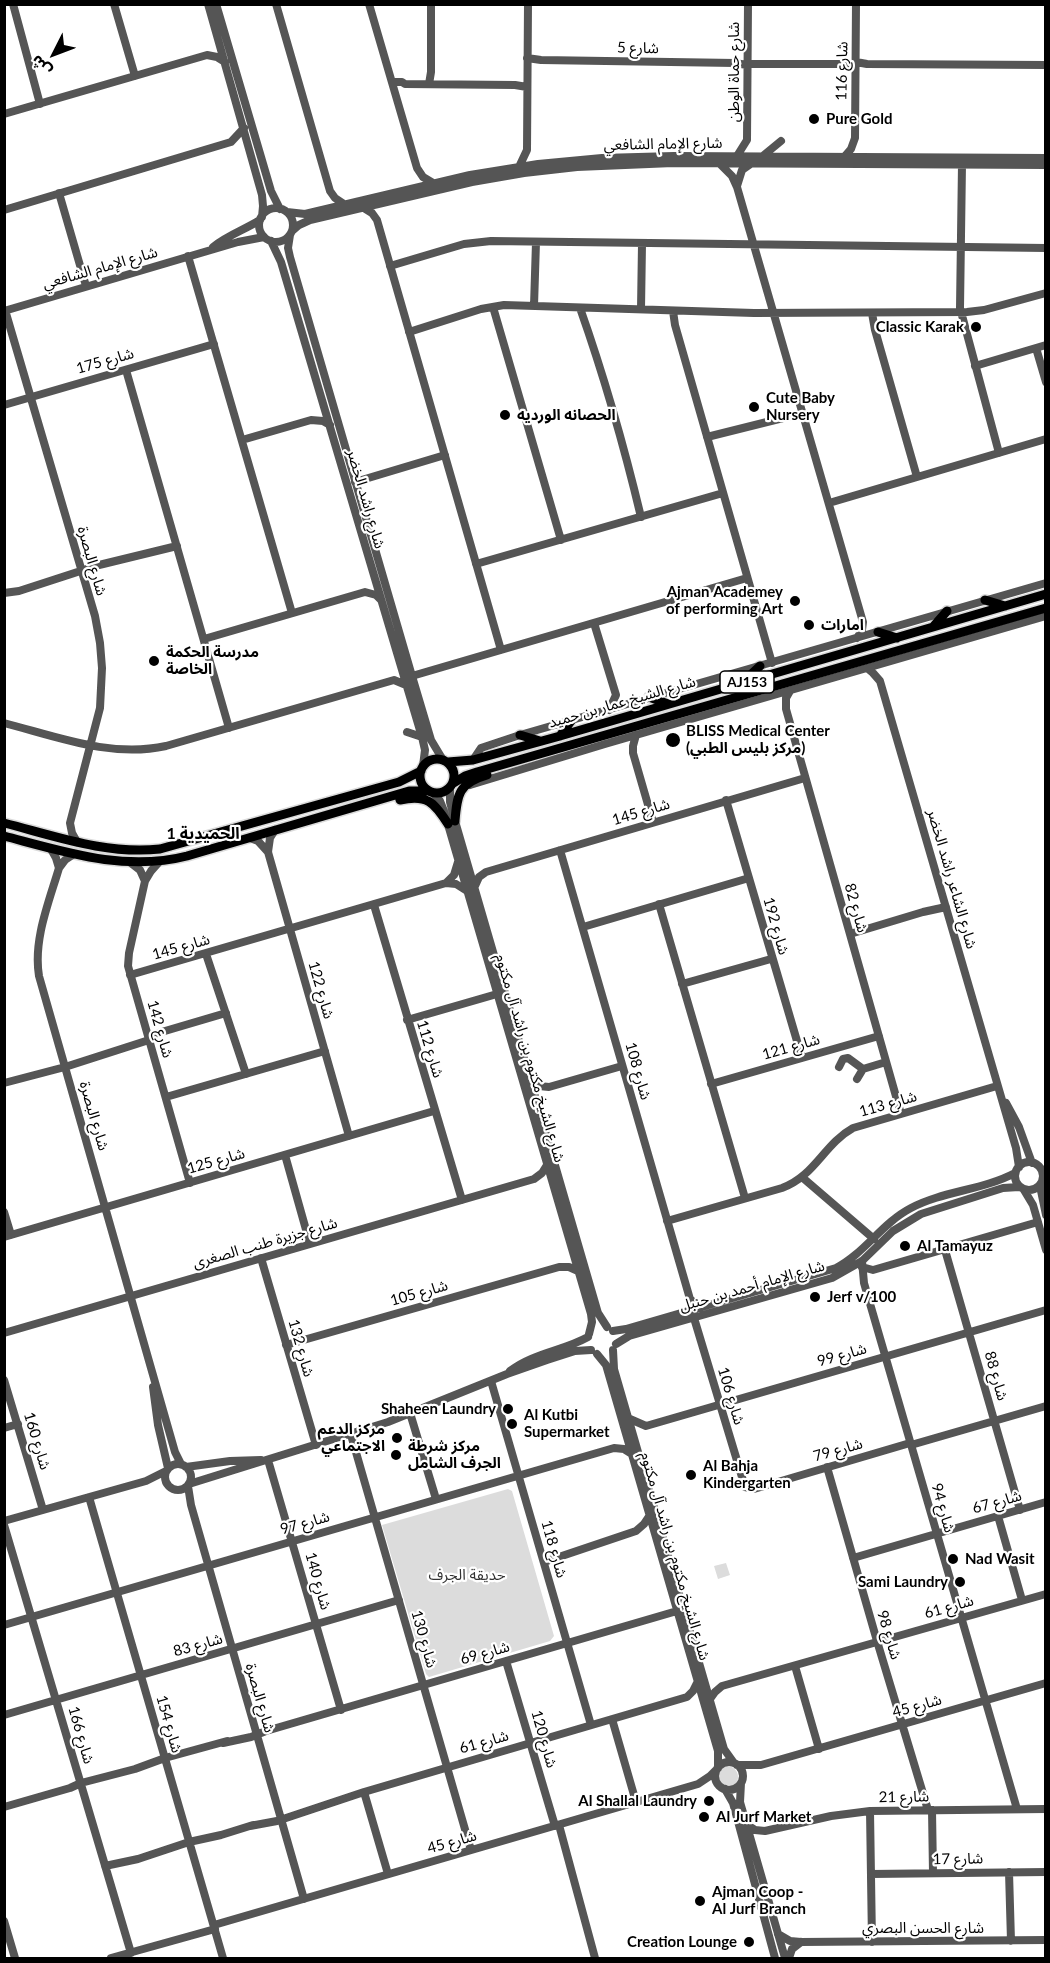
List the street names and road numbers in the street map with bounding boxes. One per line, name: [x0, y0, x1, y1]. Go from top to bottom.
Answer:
street label: شارع حماة الوطن: [725, 22, 743, 122]
street label: شارع 5: [617, 39, 659, 57]
street label: شارع 116: [832, 41, 852, 101]
street label: شارع الإمام الشافعي: [603, 134, 723, 154]
street label: شارع الإمام الشافعي: [40, 243, 160, 293]
street label: شارع 175: [74, 344, 136, 378]
street label: شارع راشد الخضر: [343, 447, 389, 551]
street label: شارع البصرة: [74, 524, 110, 598]
road number: AJ153: [720, 671, 774, 693]
street label: شارع الشيخ عمار بن حميد: [546, 672, 698, 732]
street label: شارع 145: [610, 795, 672, 829]
street label: شارع الشاعر راشد الخضر: [923, 807, 981, 951]
street label: شارع 82: [840, 881, 872, 935]
street label: شارع 192: [759, 895, 793, 957]
street label: شارع 145: [150, 930, 212, 964]
street label: شارع الشيخ مكتوم بن راشد آل مكتوم: [492, 952, 568, 1164]
street label: شارع 122: [304, 959, 338, 1021]
street label: شارع 142: [143, 998, 177, 1060]
street label: شارع 112: [413, 1018, 447, 1080]
street label: شارع 121: [760, 1030, 822, 1064]
street label: شارع 108: [621, 1040, 655, 1102]
street label: شارع البصرة: [76, 1079, 112, 1153]
street label: شارع 113: [857, 1087, 919, 1121]
street label: شارع 125: [185, 1144, 247, 1178]
street label: شارع جزيرة طنب الصغرى: [191, 1214, 339, 1272]
street label: شارع الإمام أحمد بن حنبل: [677, 1257, 827, 1315]
street label: شارع 105: [388, 1276, 450, 1310]
street label: شارع 132: [284, 1317, 318, 1379]
street label: شارع 99: [815, 1339, 869, 1371]
street label: شارع 88: [980, 1349, 1012, 1403]
street label: شارع 106: [714, 1365, 748, 1427]
street label: شارع 160: [20, 1410, 54, 1472]
street label: شارع 79: [811, 1434, 865, 1466]
street label: شارع الشيخ مكتوم بن راشد آل مكتوم: [637, 1450, 713, 1662]
street label: شارع 94: [927, 1481, 959, 1535]
street label: شارع 67: [970, 1486, 1024, 1518]
street label: شارع 97: [278, 1507, 332, 1539]
street label: شارع 118: [537, 1518, 571, 1580]
street label: شارع 140: [301, 1550, 335, 1612]
street label: شارع 61: [922, 1591, 976, 1623]
street label: شارع 130: [407, 1608, 441, 1670]
street label: شارع 98: [873, 1608, 905, 1662]
street label: شارع 83: [171, 1629, 225, 1661]
street label: شارع 69: [458, 1637, 512, 1669]
street label: شارع البصرة: [242, 1661, 278, 1735]
street label: شارع 45: [890, 1690, 944, 1722]
street label: شارع 154: [152, 1693, 186, 1755]
street label: شارع 166: [64, 1704, 98, 1766]
street label: شارع 120: [527, 1708, 561, 1770]
street label: شارع 61: [457, 1726, 511, 1758]
street label: شارع 21: [879, 1788, 929, 1806]
street label: شارع 45: [425, 1826, 479, 1858]
street label: شارع 17: [933, 1850, 983, 1868]
street label: شارع الحسن البصري: [862, 1919, 984, 1937]

